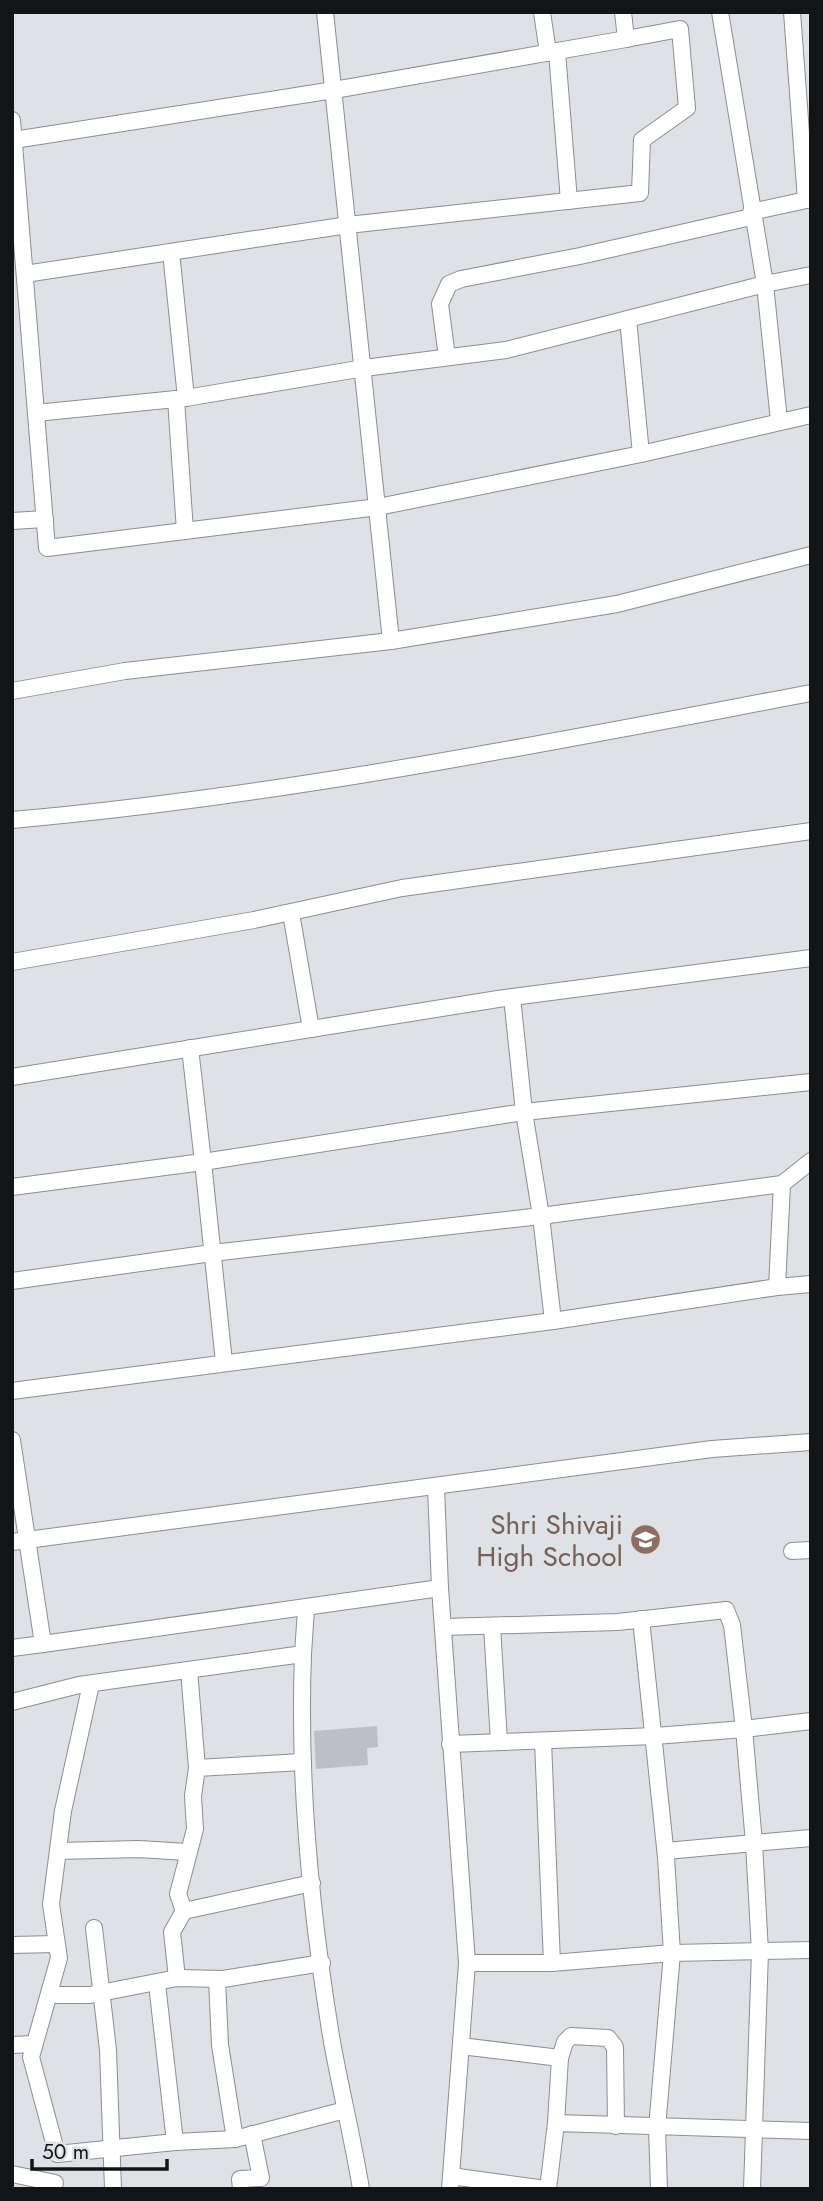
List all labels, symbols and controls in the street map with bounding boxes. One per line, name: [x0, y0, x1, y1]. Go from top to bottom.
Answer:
place label: Shri Shivaji High School: [476, 1504, 623, 1577]
school or university icon: Shri Shivaji High School: [629, 1523, 663, 1557]
scale bar: [32, 2128, 166, 2172]
text: 50 m: [42, 2137, 89, 2167]

